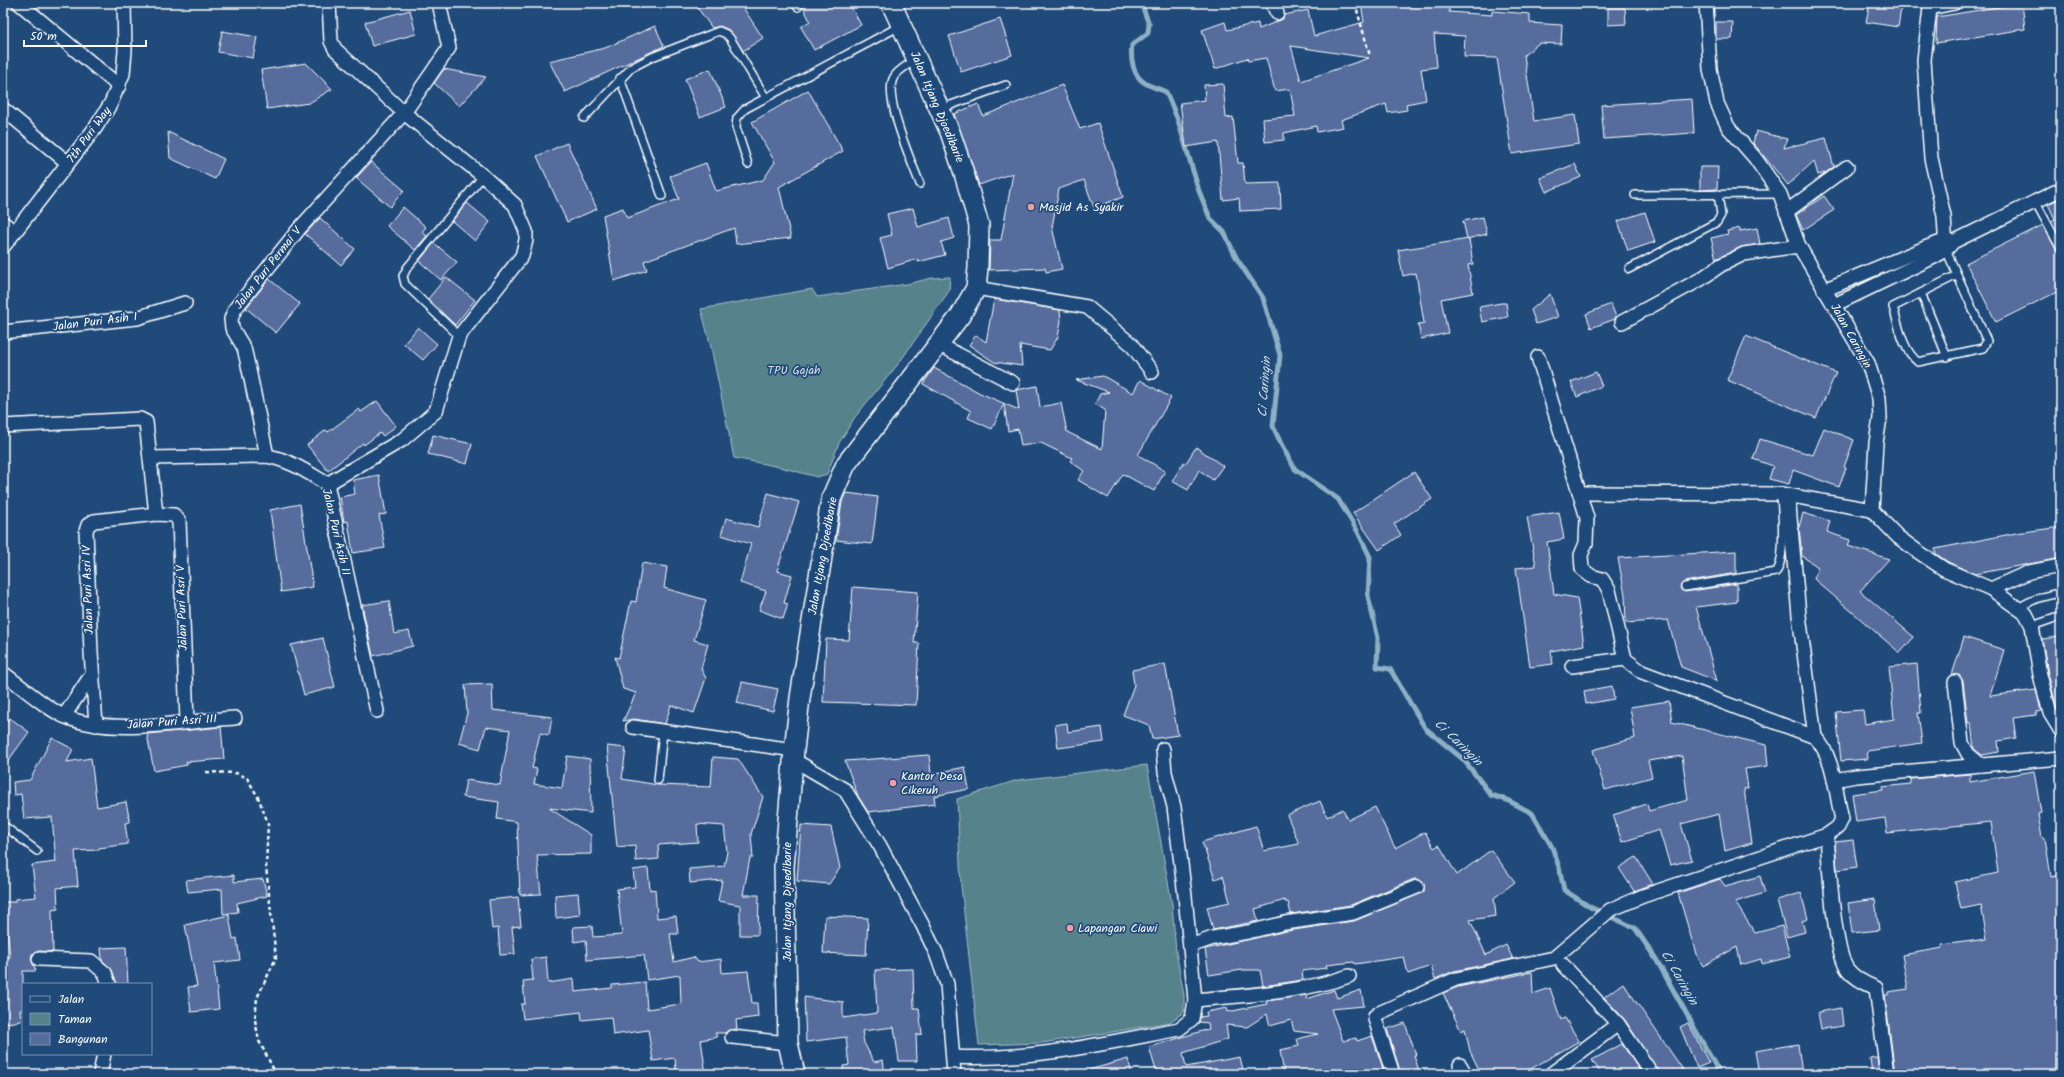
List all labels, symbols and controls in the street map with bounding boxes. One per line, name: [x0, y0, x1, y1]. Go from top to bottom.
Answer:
scale bar: [24, 22, 146, 48]
text: 50 m: [30, 27, 57, 46]
street label: Jalan Itjang Djoedibarie: [905, 48, 969, 166]
street label: 7th Puri Way: [62, 102, 116, 167]
place label: Masjid As Syakir: [1039, 198, 1124, 217]
marker: Masjid As Syakir: [1026, 202, 1036, 212]
street label: Jalan Puri Permai V: [230, 221, 307, 313]
street label: Jalan Caringin: [1825, 300, 1877, 372]
street label: Jalan Puri Asih I: [52, 307, 139, 337]
water label: Ci Caringin: [1252, 355, 1278, 418]
park label: TPU Gajah: [768, 361, 821, 380]
street label: Jalan Puri Asih II: [317, 487, 355, 578]
street label: Jalan Itjang Djoedibarie: [803, 495, 843, 617]
street label: Jalan Puri Asri IV: [77, 544, 99, 635]
street label: Jalan Puri Asri V: [171, 563, 193, 651]
street label: Jalan Puri Asri III: [126, 709, 218, 735]
water label: Ci Caringin: [1429, 714, 1488, 772]
place label: Kantor Desa Cikeruh: [901, 767, 963, 800]
marker: Kantor Desa Cikeruh: [888, 778, 898, 788]
street label: Jalan Itjang Djoedibarie: [778, 842, 797, 962]
place label: Lapangan Ciawi: [1078, 919, 1158, 938]
marker: Lapangan Ciawi: [1065, 923, 1075, 933]
water label: Ci Caringin: [1655, 947, 1704, 1010]
legend: [22, 983, 152, 1055]
text: Jalan: [58, 990, 84, 1009]
text: Taman: [58, 1010, 92, 1029]
text: Bangunan: [58, 1030, 108, 1049]

